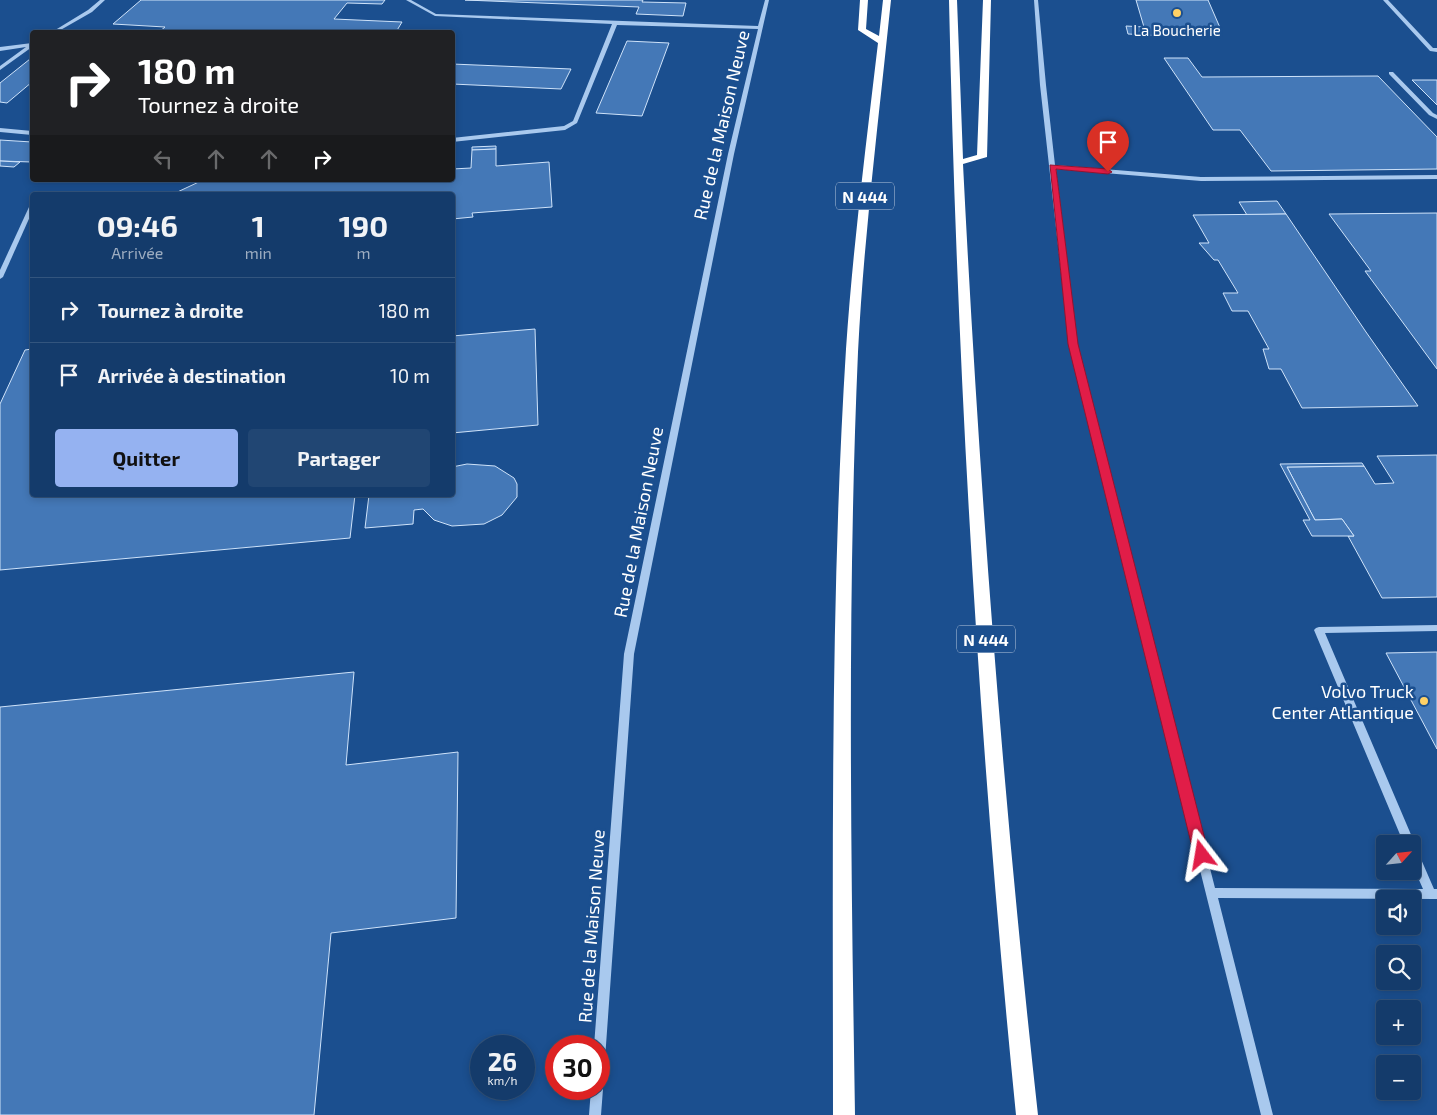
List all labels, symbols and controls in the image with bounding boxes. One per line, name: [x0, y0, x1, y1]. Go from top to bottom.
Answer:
marker: La Boucherie: [1171, 7, 1183, 19]
place label: La Boucherie: [1133, 21, 1221, 39]
street label: Rue de la Maison Neuve: [688, 28, 754, 222]
text: 180 m: [138, 49, 235, 91]
icon: right: [55, 50, 120, 115]
text: Tournez à droite: [138, 91, 299, 117]
pin: [1087, 121, 1129, 172]
icon: arrive: [1094, 128, 1122, 156]
icon: left: [149, 145, 177, 173]
icon: ahead: [202, 145, 230, 173]
icon: ahead: [255, 145, 283, 173]
icon: right: [308, 145, 336, 173]
road number: N 444: [836, 182, 894, 210]
text: 09:46: [97, 207, 178, 243]
text: 1: [252, 207, 265, 243]
text: 190: [339, 207, 388, 243]
text: Arrivée: [111, 243, 163, 262]
text: min: [245, 243, 272, 262]
text: m: [356, 243, 370, 262]
icon: right: [55, 296, 83, 324]
text: Tournez à droite: [98, 299, 244, 322]
text: 180 m: [379, 299, 430, 322]
icon: arrive: [55, 361, 83, 389]
text: Arrivée à destination: [98, 364, 286, 387]
text: 10 m: [390, 364, 430, 387]
street label: Rue de la Maison Neuve: [609, 425, 667, 619]
button: Quitter: [55, 429, 238, 487]
button: Partager: [248, 429, 430, 487]
road number: N 444: [957, 626, 1015, 652]
place label: Volvo Truck Center Atlantique: [1272, 680, 1414, 723]
marker: Volvo Truck Center Atlantique: [1418, 695, 1430, 707]
street label: Rue de la Maison Neuve: [573, 828, 609, 1024]
position arrow: [1175, 828, 1227, 880]
north arrow: [1376, 835, 1421, 880]
map controls: [1376, 835, 1421, 1100]
button: sound: [1376, 890, 1421, 935]
button: search: [1376, 945, 1421, 990]
button: +: [1376, 1000, 1421, 1045]
speed limit sign: 30: [545, 1035, 610, 1100]
text: 26: [488, 1046, 517, 1076]
button: −: [1376, 1055, 1421, 1100]
text: km/h: [488, 1073, 517, 1087]

